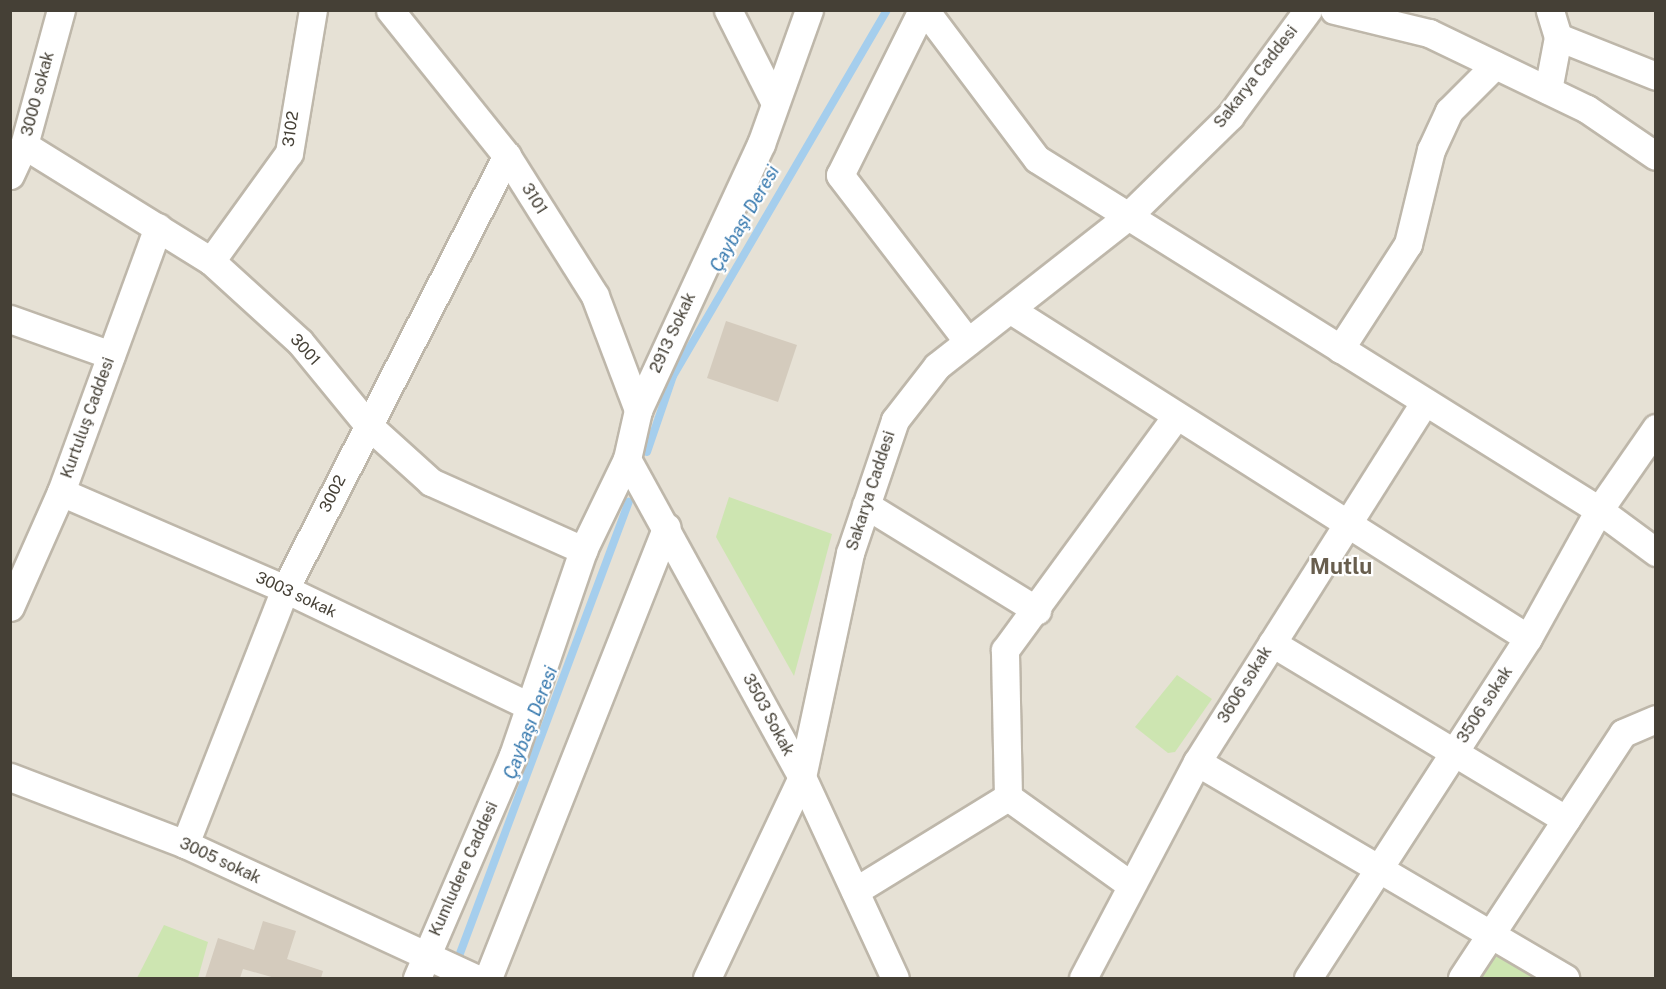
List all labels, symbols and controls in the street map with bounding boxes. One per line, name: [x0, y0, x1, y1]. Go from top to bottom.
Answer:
street label: Sakarya Caddesi: [1210, 22, 1302, 132]
street label: 3000 sokak: [17, 50, 59, 138]
street label: 3102: [279, 110, 303, 148]
water label: Çaybaşı Deresi: [706, 162, 784, 276]
street label: 3101: [517, 180, 551, 218]
street label: 2913 Sokak: [646, 290, 700, 376]
street label: 3001: [286, 330, 324, 370]
street label: Kurtuluş Caddesi: [57, 355, 119, 481]
street label: Sakarya Caddesi: [843, 429, 899, 553]
street label: 3002: [316, 472, 350, 516]
district label: Mutlu: [1310, 554, 1372, 580]
street label: 3003 sokak: [252, 568, 340, 622]
street label: 3606 sokak: [1214, 643, 1276, 727]
street label: 3506 sokak: [1453, 663, 1517, 747]
water label: Çaybaşı Deresi: [500, 664, 562, 782]
street label: 3503 Sokak: [738, 671, 798, 759]
street label: Kumludere Caddesi: [426, 799, 502, 939]
street label: 3005 sokak: [176, 834, 264, 888]

